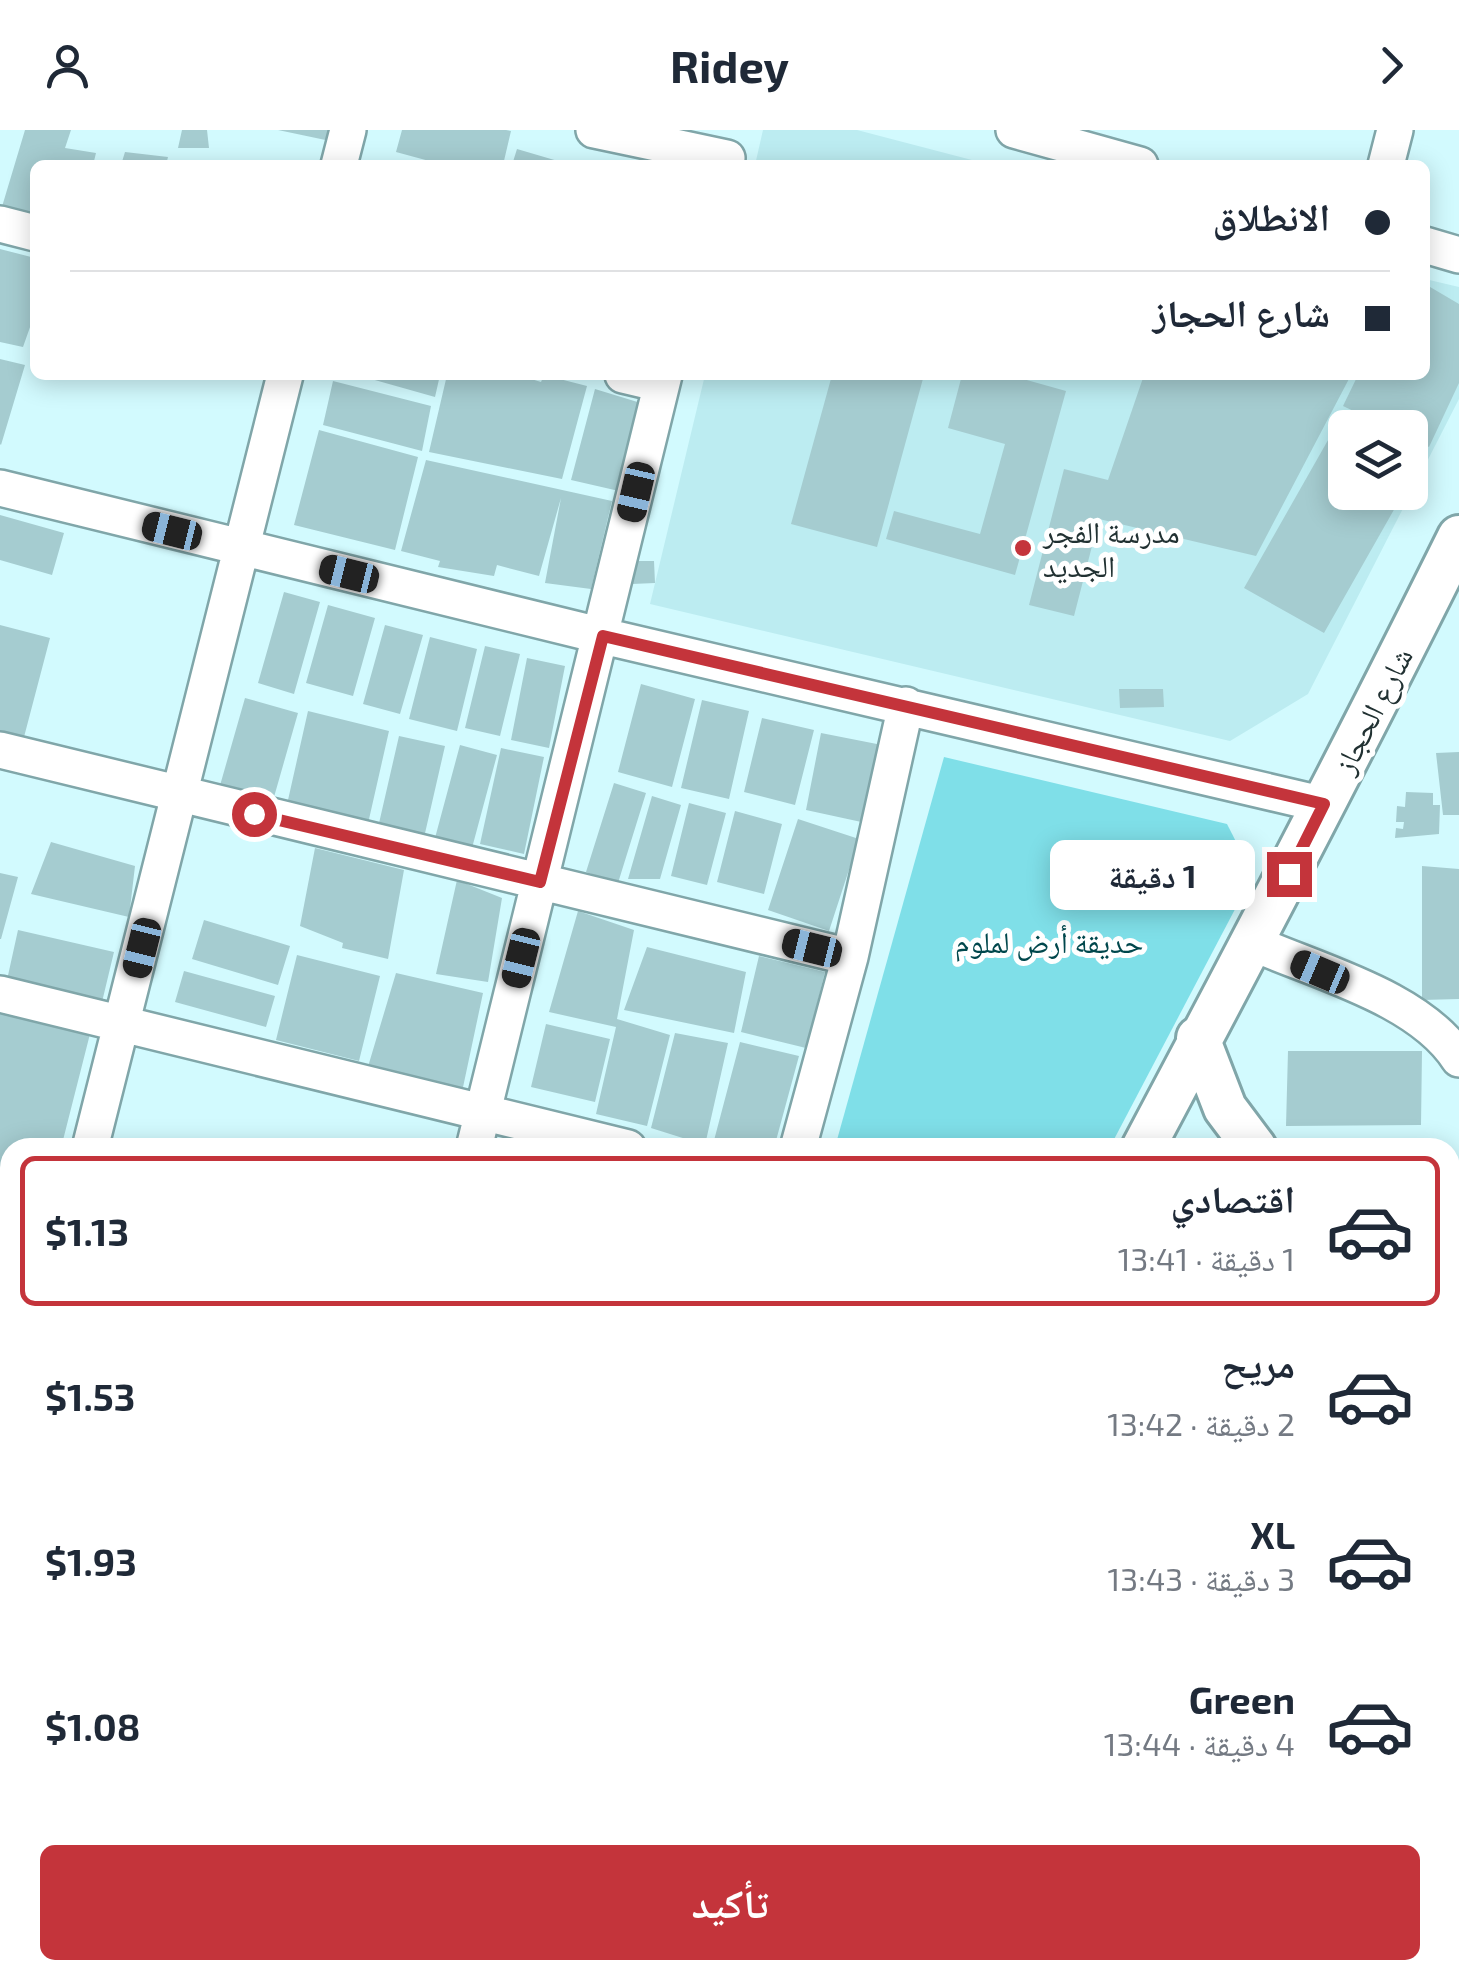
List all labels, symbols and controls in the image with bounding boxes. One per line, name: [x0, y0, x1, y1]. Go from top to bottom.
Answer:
icon: person: [40, 38, 95, 93]
text: Ridey: [670, 38, 789, 92]
icon: forward: [1364, 38, 1419, 93]
text: الانطلاق: [1212, 193, 1330, 239]
text: شارع الحجاز: [1153, 289, 1330, 335]
map controls: [1328, 410, 1428, 510]
button: layers: [1328, 410, 1428, 510]
car: [615, 459, 657, 525]
car: [139, 509, 205, 553]
place label: مدرسة الفجر الجديد: [1042, 513, 1180, 584]
marker: مدرسة الفجر الجديد: [1012, 537, 1034, 559]
car: [316, 552, 382, 596]
street label: شارع الحجاز: [1325, 641, 1422, 781]
route start: [232, 792, 277, 837]
callout: 1 دقيقة: [1049, 839, 1254, 909]
route end: [1267, 852, 1312, 897]
text: 1 دقيقة: [1109, 856, 1196, 894]
car: [120, 915, 164, 981]
park label: حديقة أرض لملوم: [955, 923, 1143, 962]
car: [499, 925, 543, 991]
car: [779, 926, 845, 970]
car: [1287, 946, 1353, 998]
text: اقتصادي: [1171, 1175, 1295, 1221]
icon: car: [1325, 1186, 1415, 1276]
text: $1.13: [45, 1208, 129, 1254]
text: 1 دقيقة · 13:41: [1118, 1239, 1295, 1277]
text: مريح: [1221, 1340, 1295, 1386]
icon: car: [1325, 1351, 1415, 1441]
text: $1.53: [45, 1373, 135, 1419]
text: 2 دقيقة · 13:42: [1107, 1404, 1295, 1442]
text: XL: [1250, 1511, 1295, 1557]
icon: car: [1325, 1516, 1415, 1606]
text: $1.93: [45, 1538, 137, 1584]
text: 3 دقيقة · 13:43: [1108, 1559, 1295, 1597]
text: Green: [1189, 1676, 1295, 1722]
icon: car: [1325, 1681, 1415, 1771]
text: $1.08: [45, 1703, 140, 1749]
text: 4 دقيقة · 13:44: [1104, 1724, 1295, 1762]
button: تأكيد: [40, 1845, 1420, 1960]

